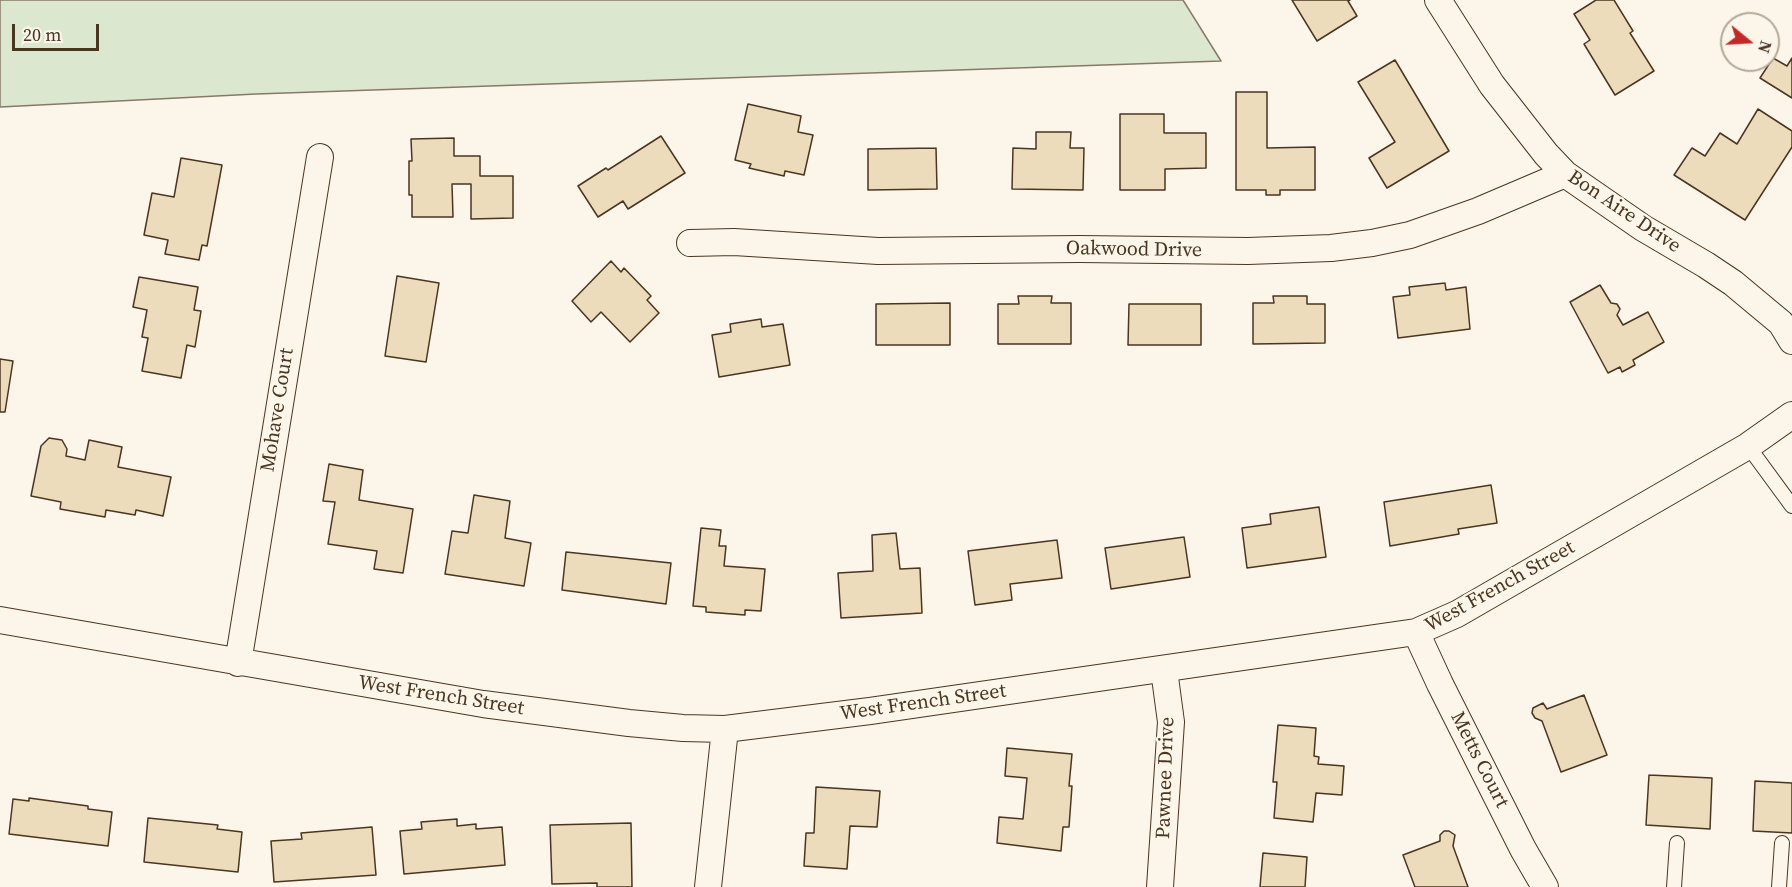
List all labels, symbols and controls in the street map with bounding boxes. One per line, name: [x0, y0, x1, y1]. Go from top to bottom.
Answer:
scale bar: [15, 12, 102, 50]
north arrow: [1720, 12, 1780, 72]
text: 20 m: [23, 22, 61, 47]
text: N: [1753, 38, 1777, 56]
street label: Bon Aire Drive: [1563, 165, 1685, 259]
street label: Oakwood Drive: [1066, 237, 1202, 263]
street label: Mohave Court: [256, 346, 300, 474]
street label: West French Street: [1421, 536, 1579, 638]
street label: West French Street: [356, 671, 526, 721]
street label: West French Street: [838, 679, 1008, 727]
street label: Metts Court: [1445, 708, 1513, 812]
street label: Pawnee Drive: [1152, 716, 1180, 840]

